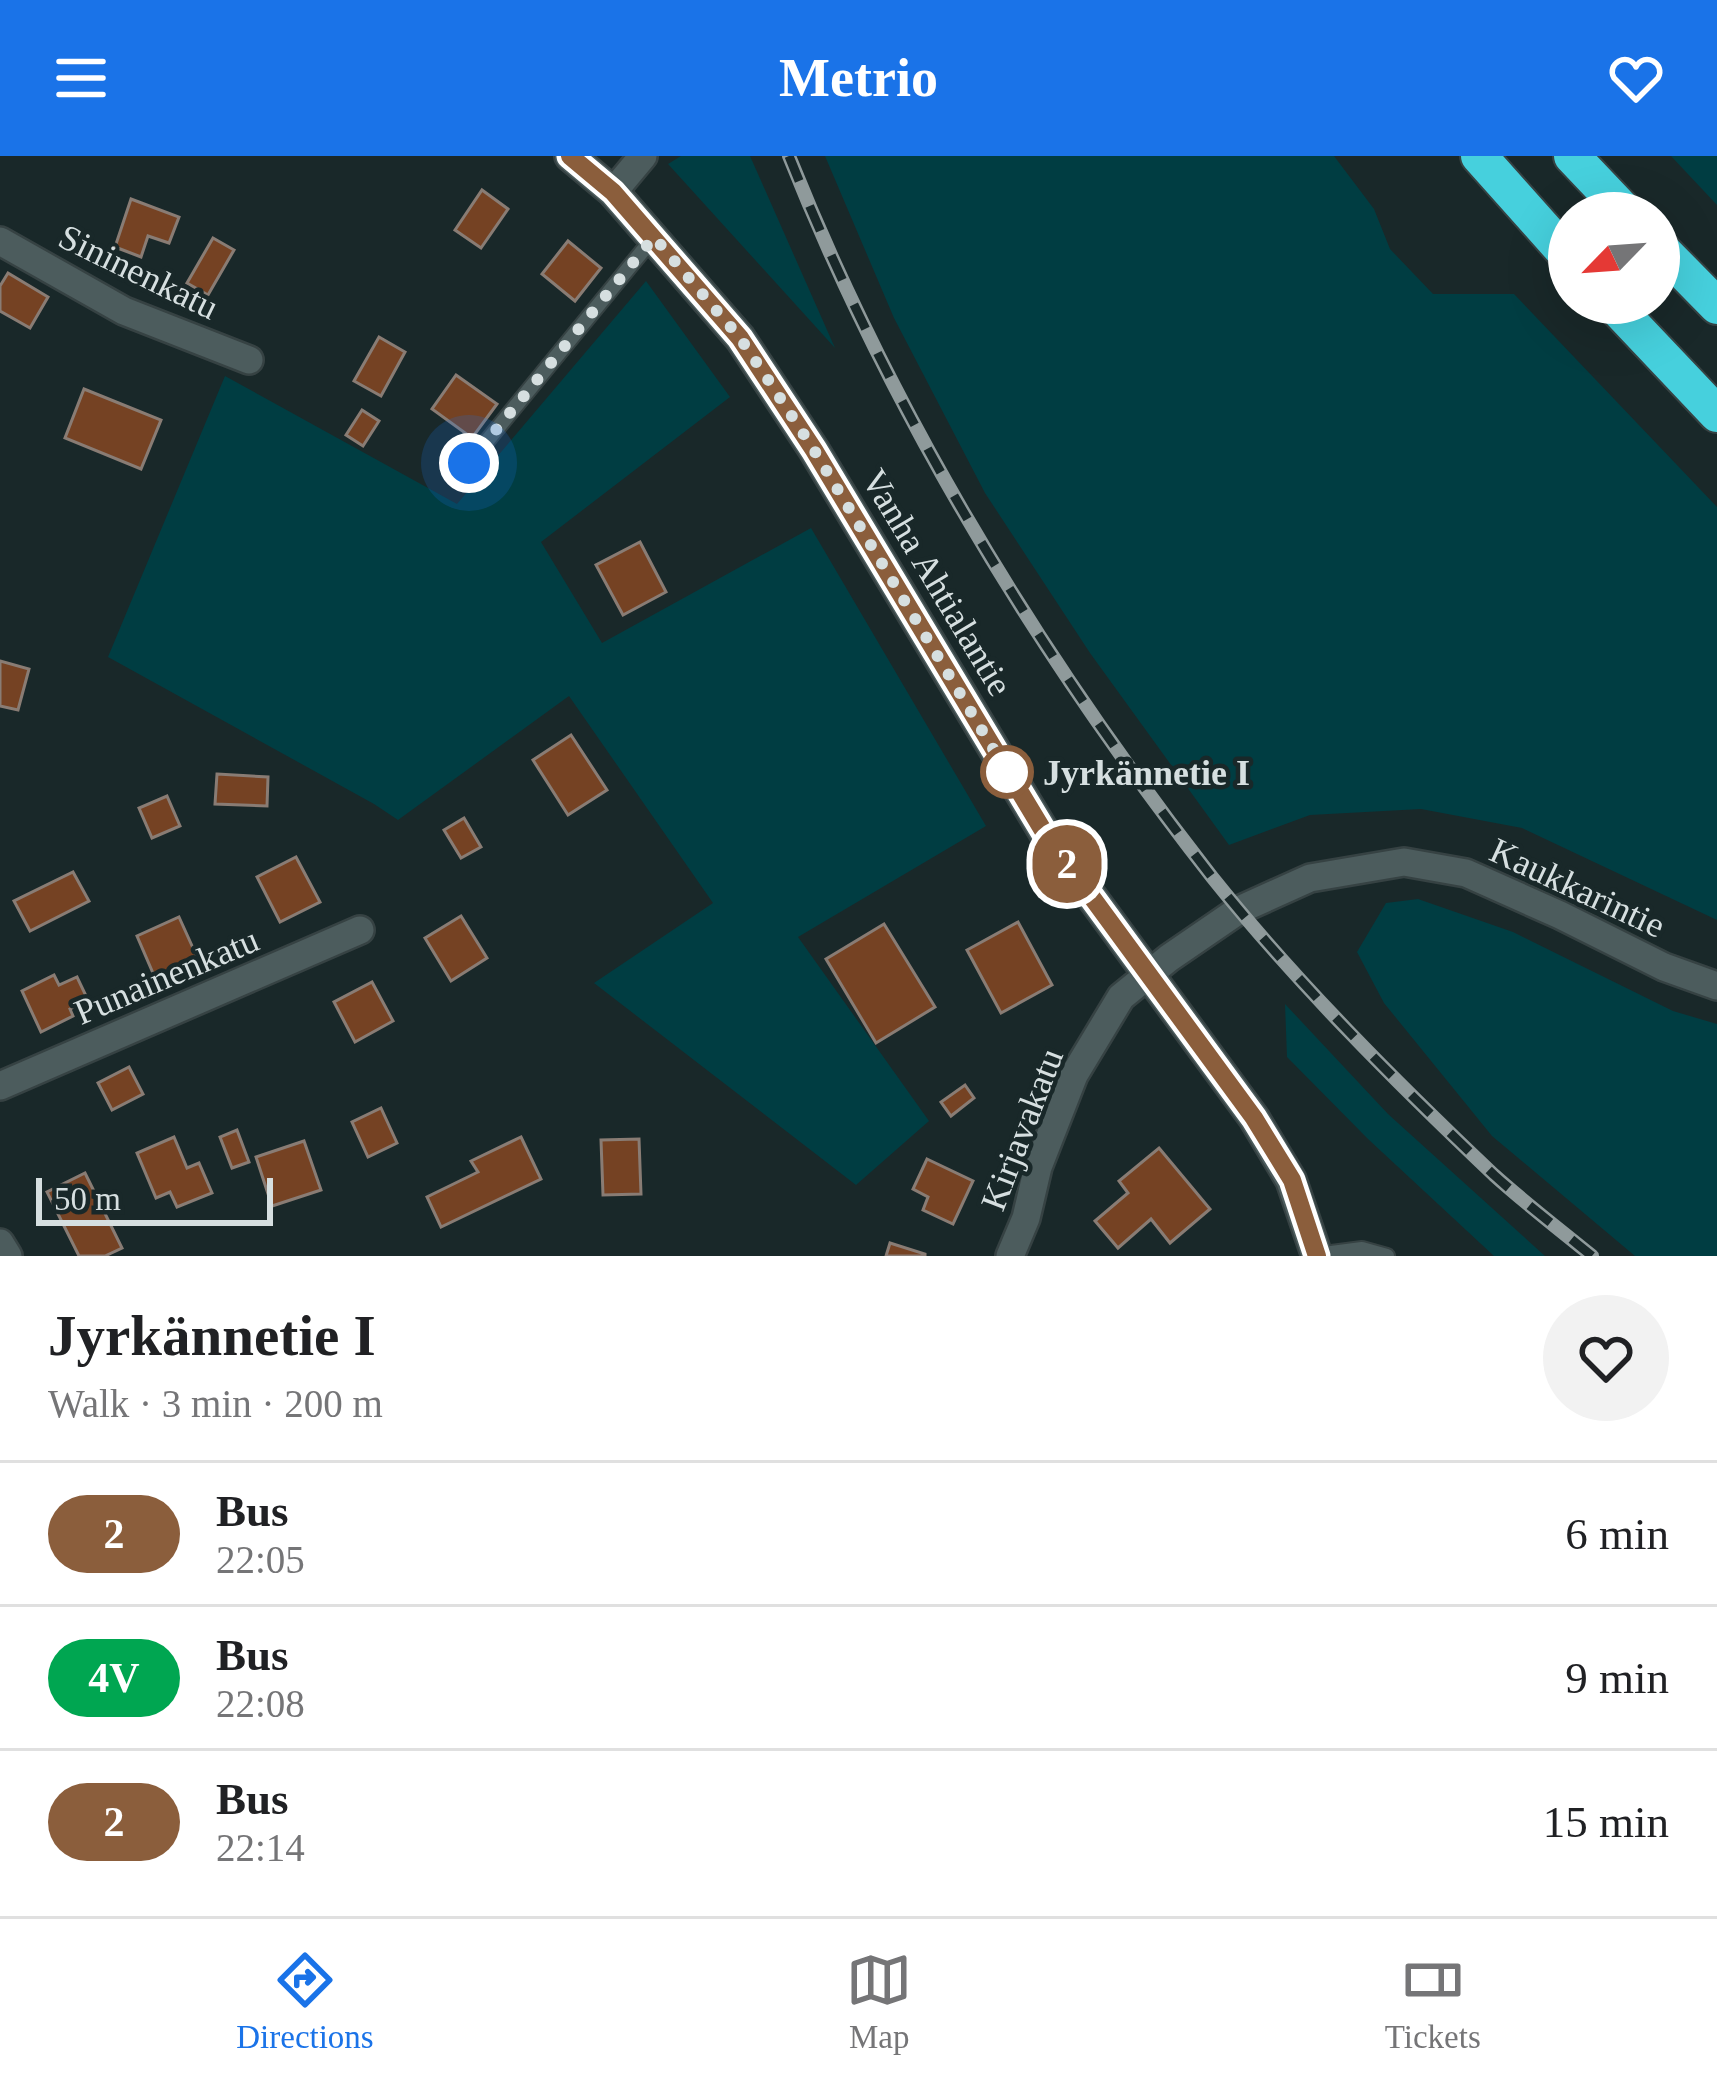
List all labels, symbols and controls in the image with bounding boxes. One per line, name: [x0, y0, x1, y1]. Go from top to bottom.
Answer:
icon: menu: [48, 45, 114, 111]
icon: heart: [1603, 45, 1669, 111]
text: Metrio: [779, 48, 938, 108]
north arrow: [1548, 192, 1680, 324]
map controls: [1548, 192, 1680, 324]
street label: Sininenkatu: [53, 216, 225, 328]
your location: [439, 433, 499, 493]
street label: Vanha Ahtialantie: [854, 462, 1020, 703]
marker: Jyrkännetie I: [982, 747, 1032, 797]
place label: Jyrkännetie I: [1043, 753, 1250, 793]
line badge: 2: [1028, 825, 1106, 903]
street label: Kaukkarintie: [1484, 830, 1671, 946]
text: 2: [1057, 841, 1078, 887]
street label: Punainenkatu: [68, 919, 264, 1033]
street label: Kirjavakatu: [973, 1043, 1071, 1216]
scale bar: [36, 1172, 273, 1225]
text: 50 m: [54, 1181, 121, 1217]
button: heart: [1543, 1295, 1669, 1421]
text: Jyrkännetie I: [48, 1304, 376, 1367]
text: Walk · 3 min · 200 m: [48, 1382, 383, 1425]
text: Bus: [216, 1486, 289, 1536]
text: 6 min: [1565, 1509, 1669, 1559]
text: 2: [104, 1511, 125, 1557]
text: 22:05: [216, 1538, 305, 1581]
text: Bus: [216, 1630, 289, 1680]
text: 9 min: [1565, 1653, 1669, 1703]
text: 4V: [88, 1655, 140, 1701]
text: 22:08: [216, 1682, 305, 1725]
text: Bus: [216, 1774, 289, 1824]
text: 15 min: [1543, 1797, 1669, 1847]
text: 2: [104, 1799, 125, 1845]
text: 22:14: [216, 1826, 305, 1869]
tab: Directions: [236, 1947, 374, 2056]
tab: Map: [846, 1947, 912, 2056]
tab: Tickets: [1385, 1947, 1481, 2056]

